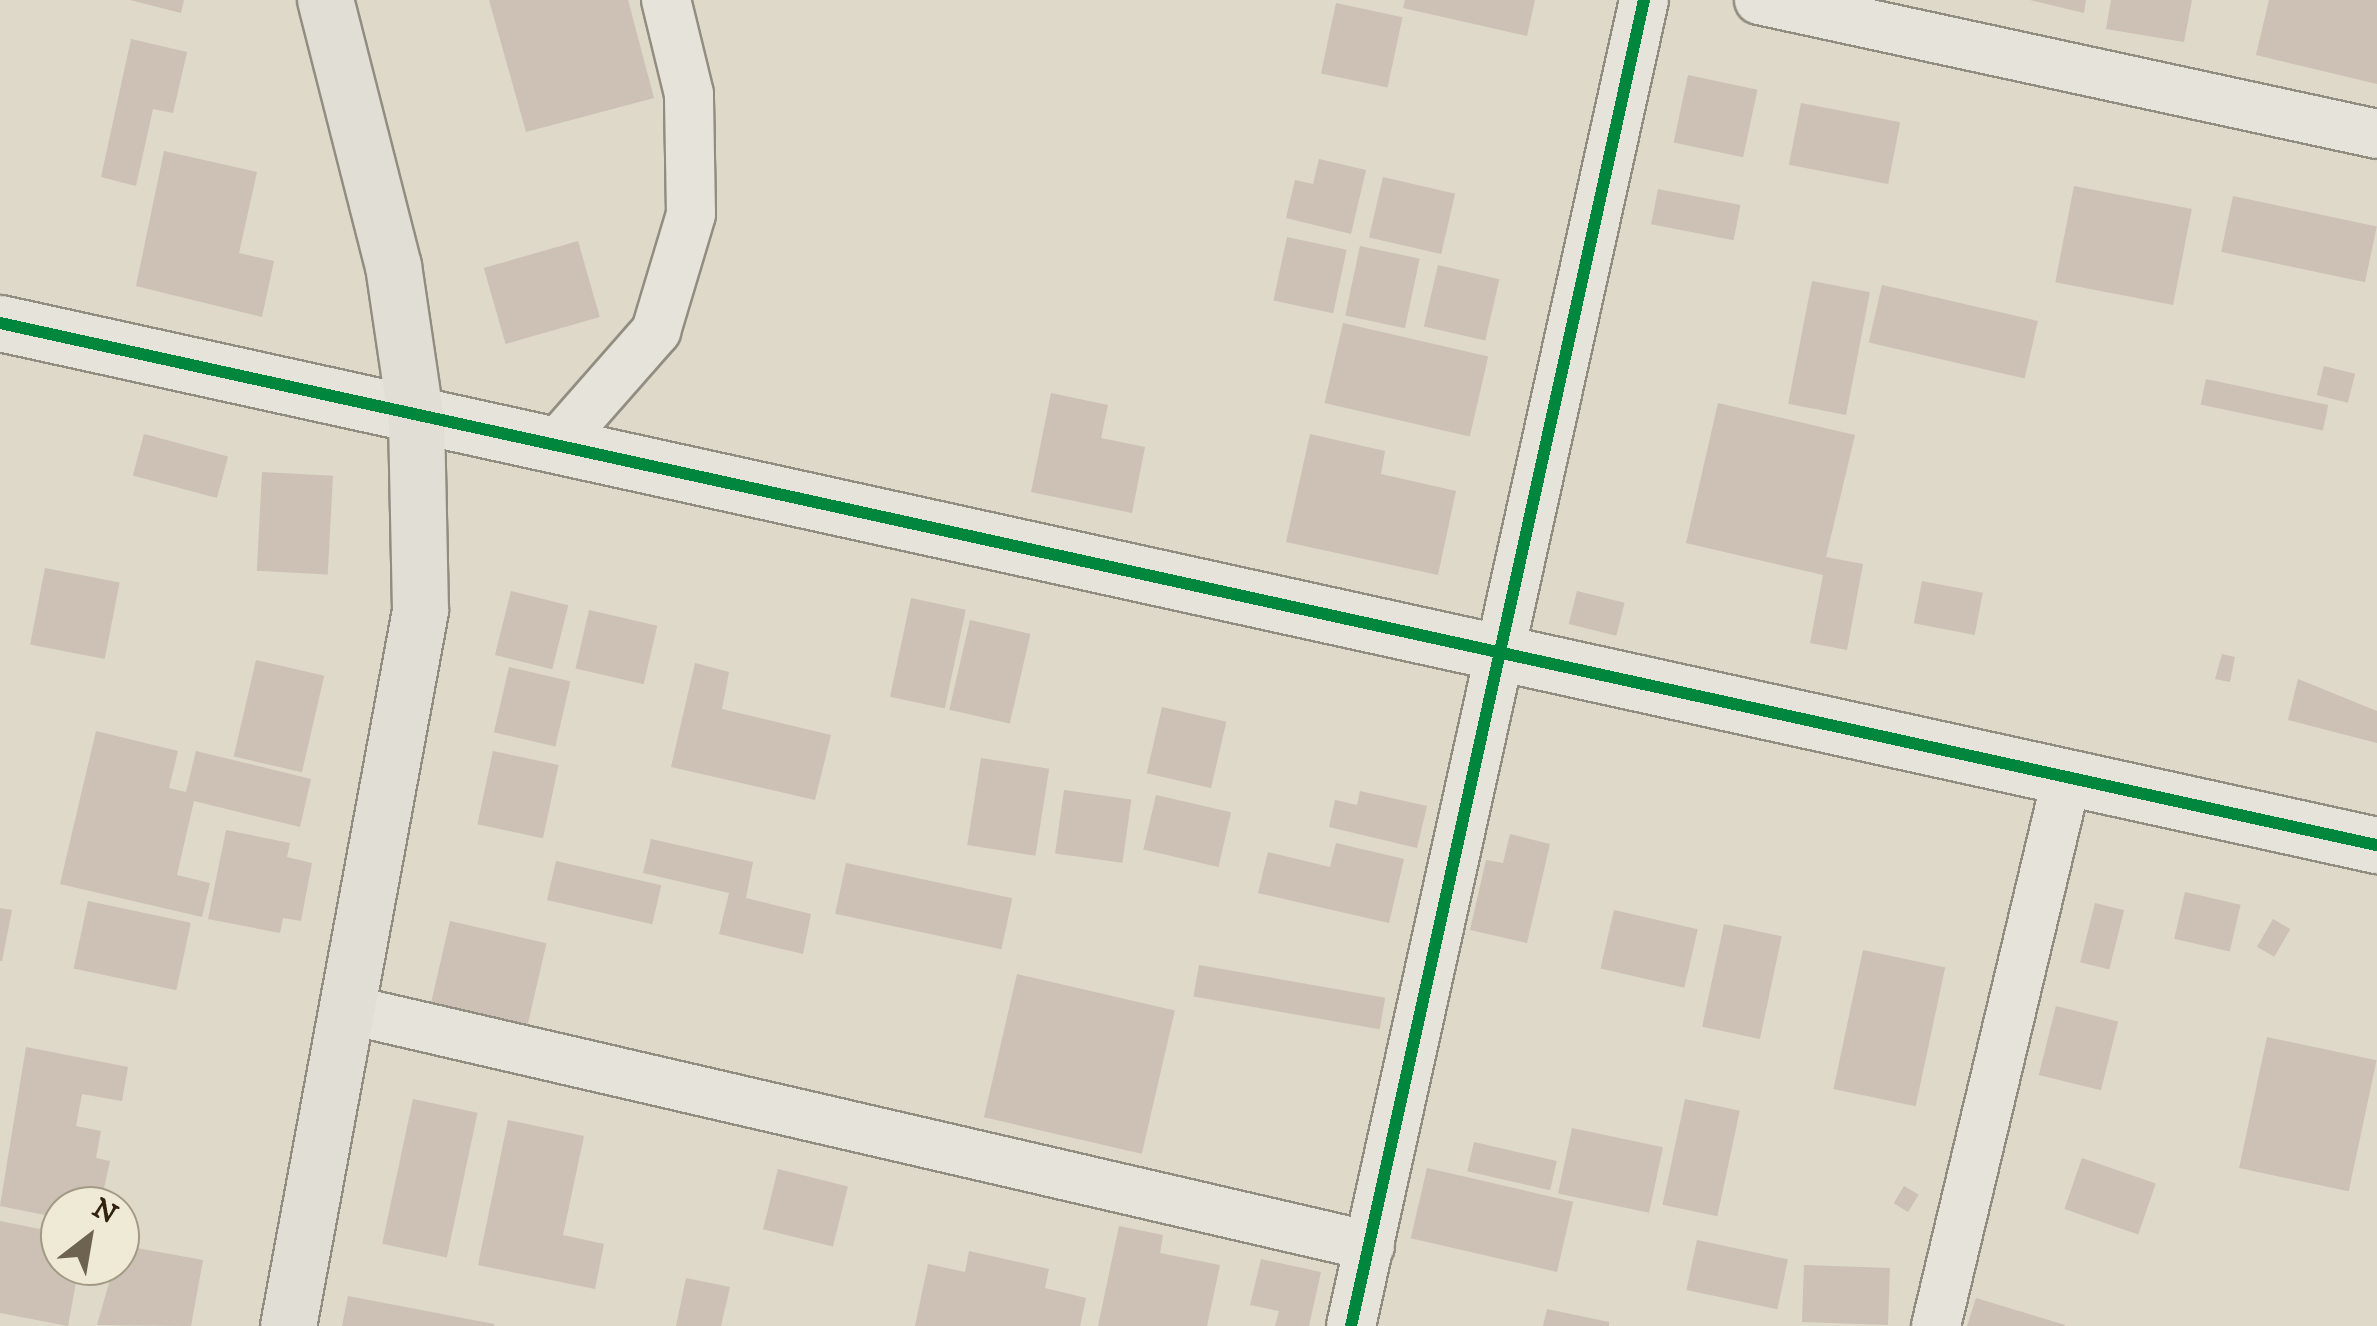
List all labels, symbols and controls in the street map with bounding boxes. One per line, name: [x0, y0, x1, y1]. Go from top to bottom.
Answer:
north arrow: [40, 1186, 140, 1286]
text: N: [86, 1191, 124, 1232]

